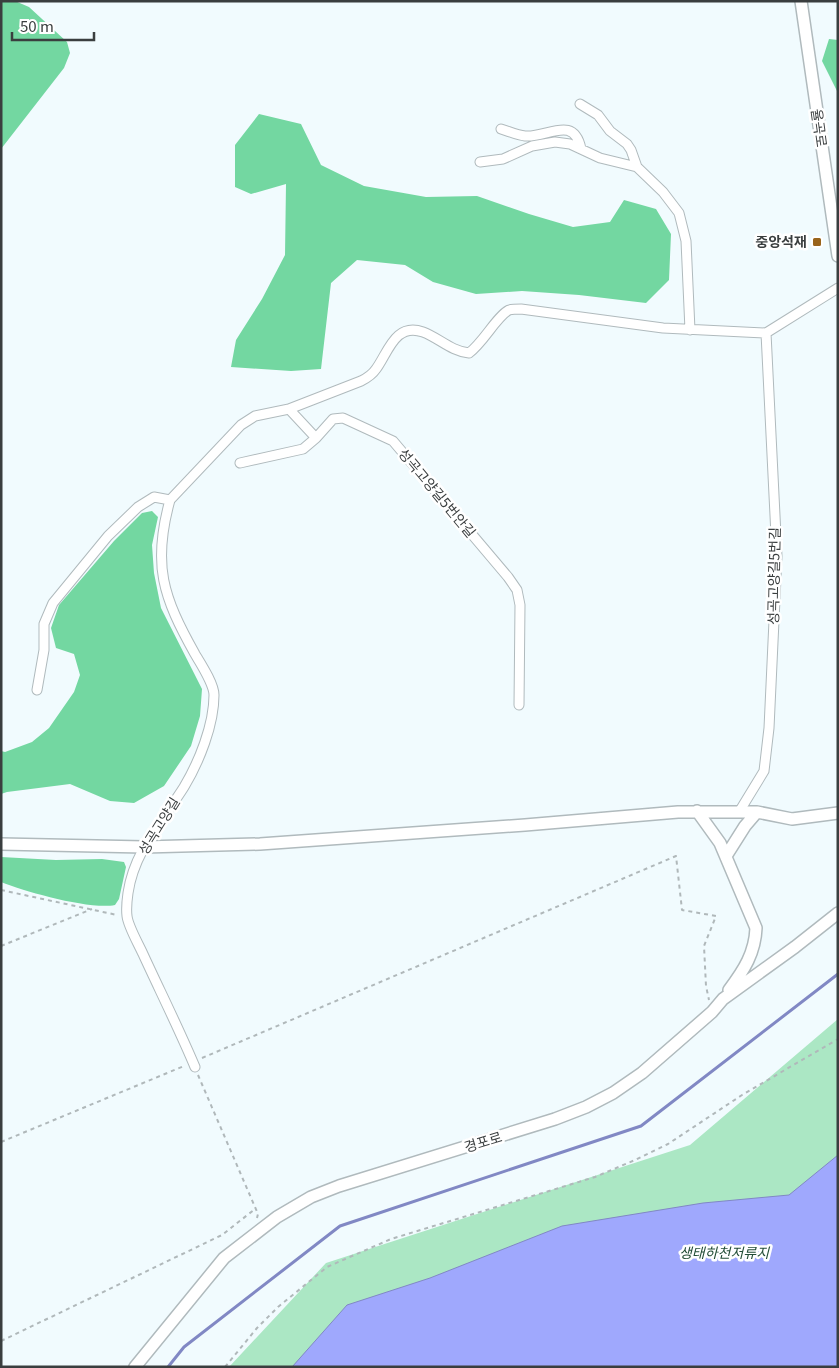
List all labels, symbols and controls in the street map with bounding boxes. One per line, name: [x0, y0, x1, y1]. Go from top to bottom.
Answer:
scale bar: [12, 10, 95, 42]
text: 50 m: [20, 15, 54, 36]
street label: 율곡로: [807, 107, 833, 149]
place label: 중앙석재: [755, 231, 807, 251]
marker: 중앙석재: [811, 236, 823, 248]
street label: 성곡고양길5번안길: [394, 443, 481, 541]
street label: 성곡고양길5번길: [762, 527, 784, 625]
street label: 성곡고양길: [133, 793, 184, 858]
street label: 경포로: [461, 1126, 504, 1156]
park label: 생태하천저류지: [679, 1242, 770, 1262]

